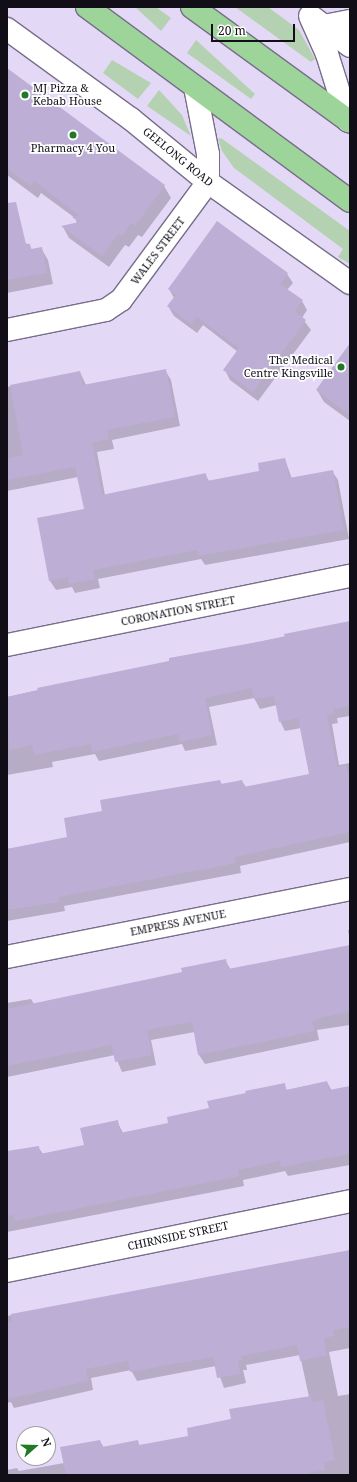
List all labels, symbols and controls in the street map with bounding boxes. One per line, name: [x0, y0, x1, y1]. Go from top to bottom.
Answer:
scale bar: [213, 16, 297, 42]
text: 20 m: [218, 22, 246, 39]
place label: MJ Pizza & Kebab House: [33, 82, 102, 108]
marker: MJ Pizza & Kebab House: [20, 90, 30, 100]
street label: GEELONG ROAD: [140, 125, 216, 189]
marker: Pharmacy 4 You: [68, 130, 78, 140]
place label: Pharmacy 4 You: [31, 141, 115, 155]
street label: WALES STREET: [128, 215, 188, 287]
place label: The Medical Centre Kingsville: [244, 354, 333, 380]
marker: The Medical Centre Kingsville: [336, 362, 346, 372]
street label: CORONATION STREET: [120, 593, 236, 629]
street label: EMPRESS AVENUE: [129, 907, 227, 939]
street label: CHIRNSIDE STREET: [126, 1219, 230, 1253]
north arrow: [16, 1426, 56, 1466]
text: N: [38, 1435, 55, 1449]

